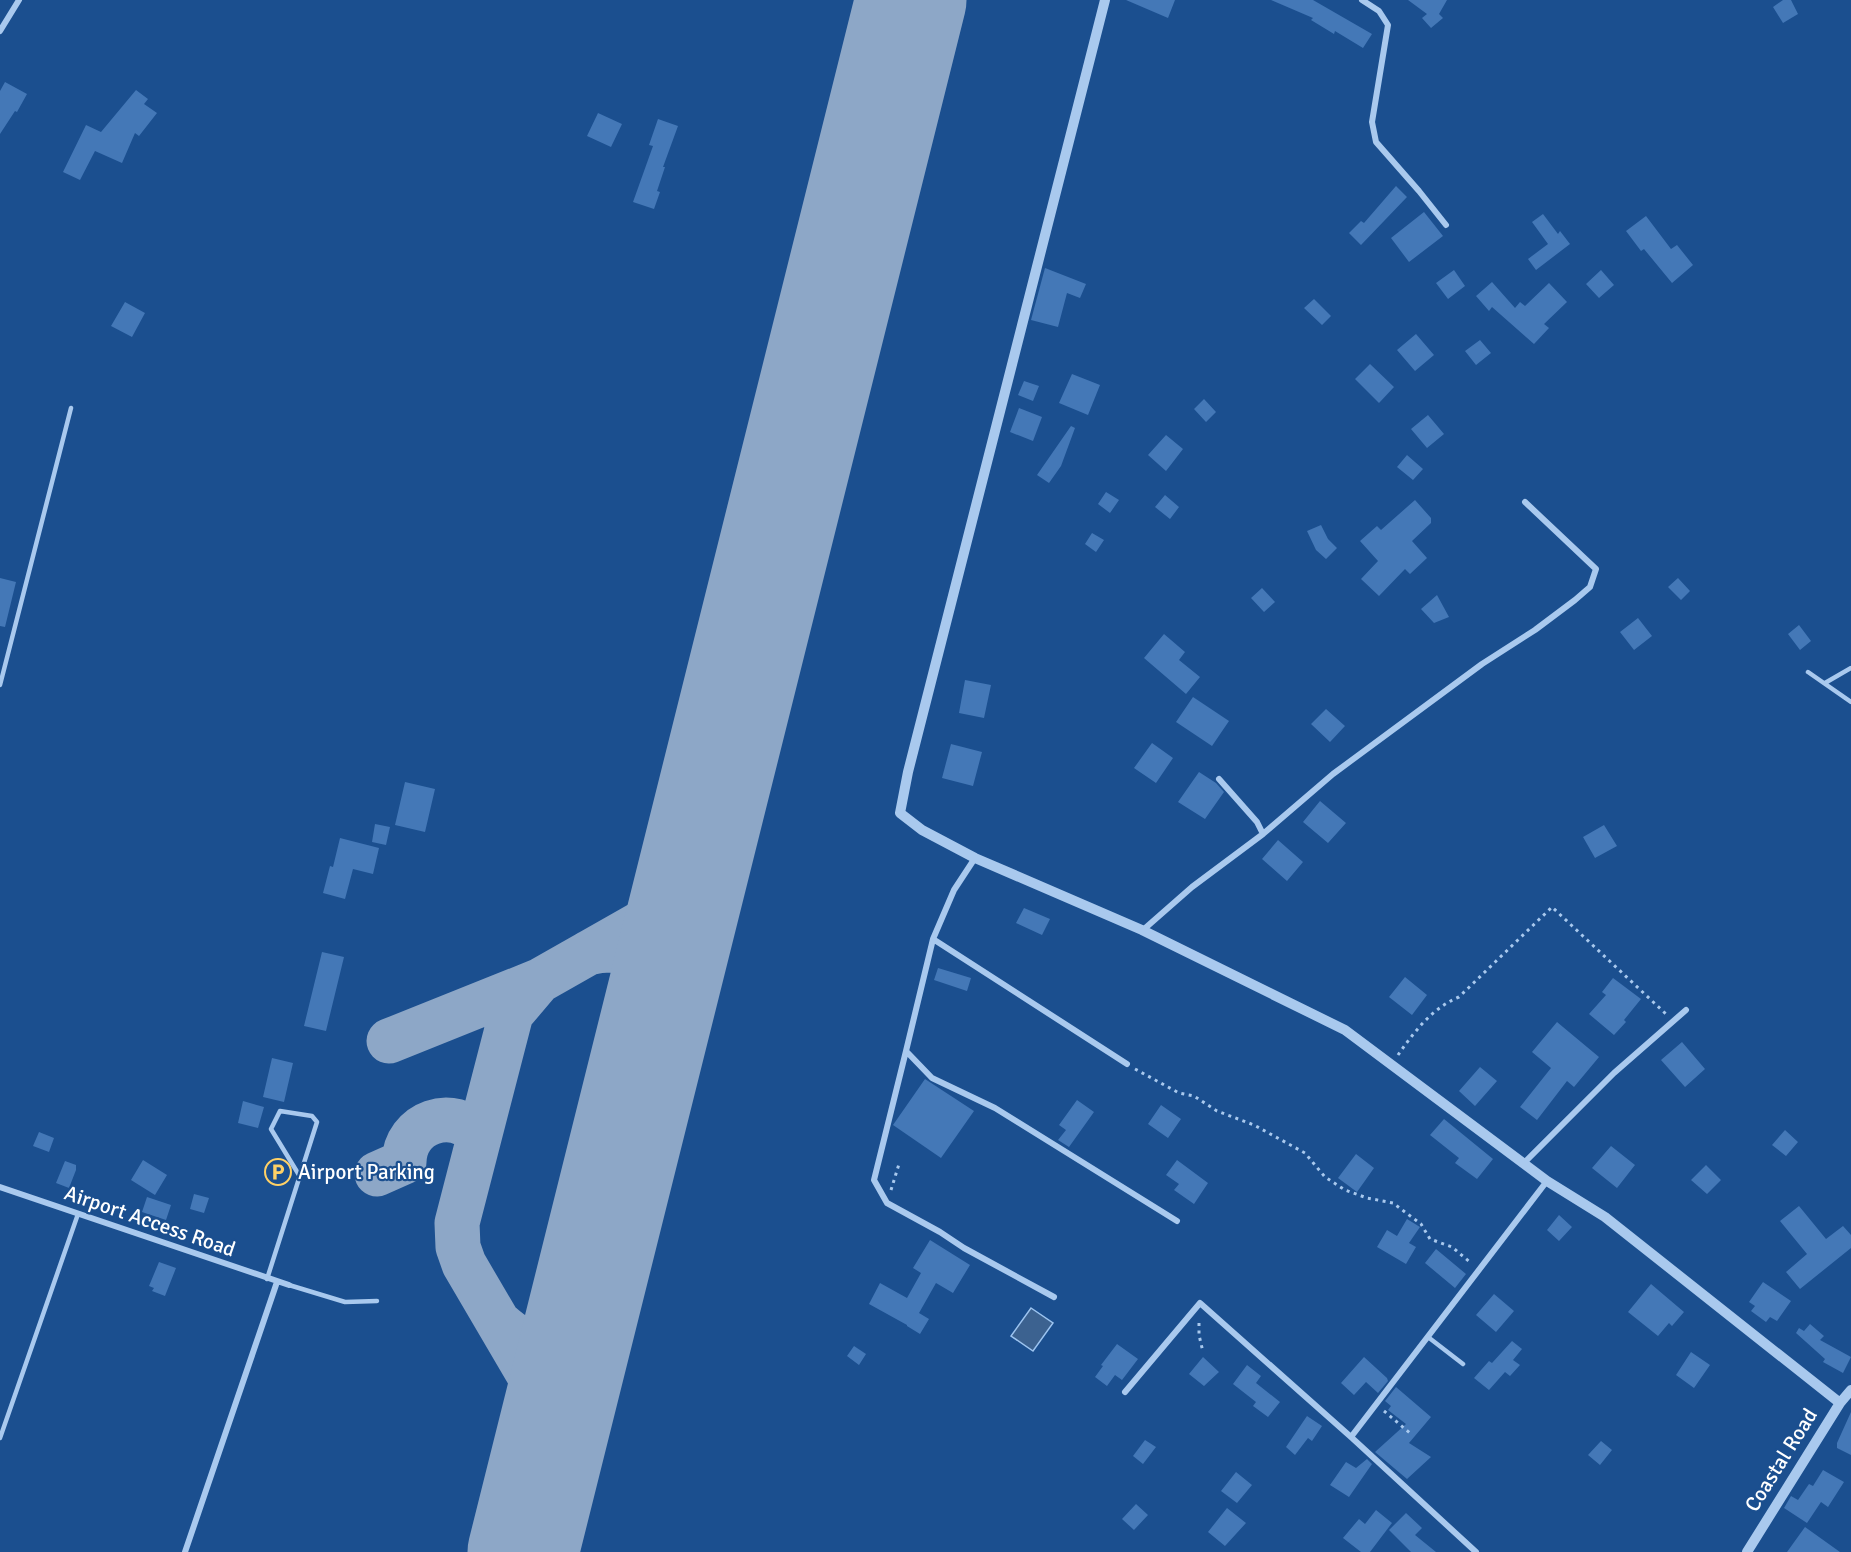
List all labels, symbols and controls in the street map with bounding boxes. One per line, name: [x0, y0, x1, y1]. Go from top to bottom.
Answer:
parking icon: Airport Parking: [263, 1157, 293, 1187]
place label: Airport Parking: [298, 1159, 435, 1185]
street label: Airport Access Road: [61, 1180, 239, 1262]
street label: Coastal Road: [1739, 1403, 1823, 1517]

